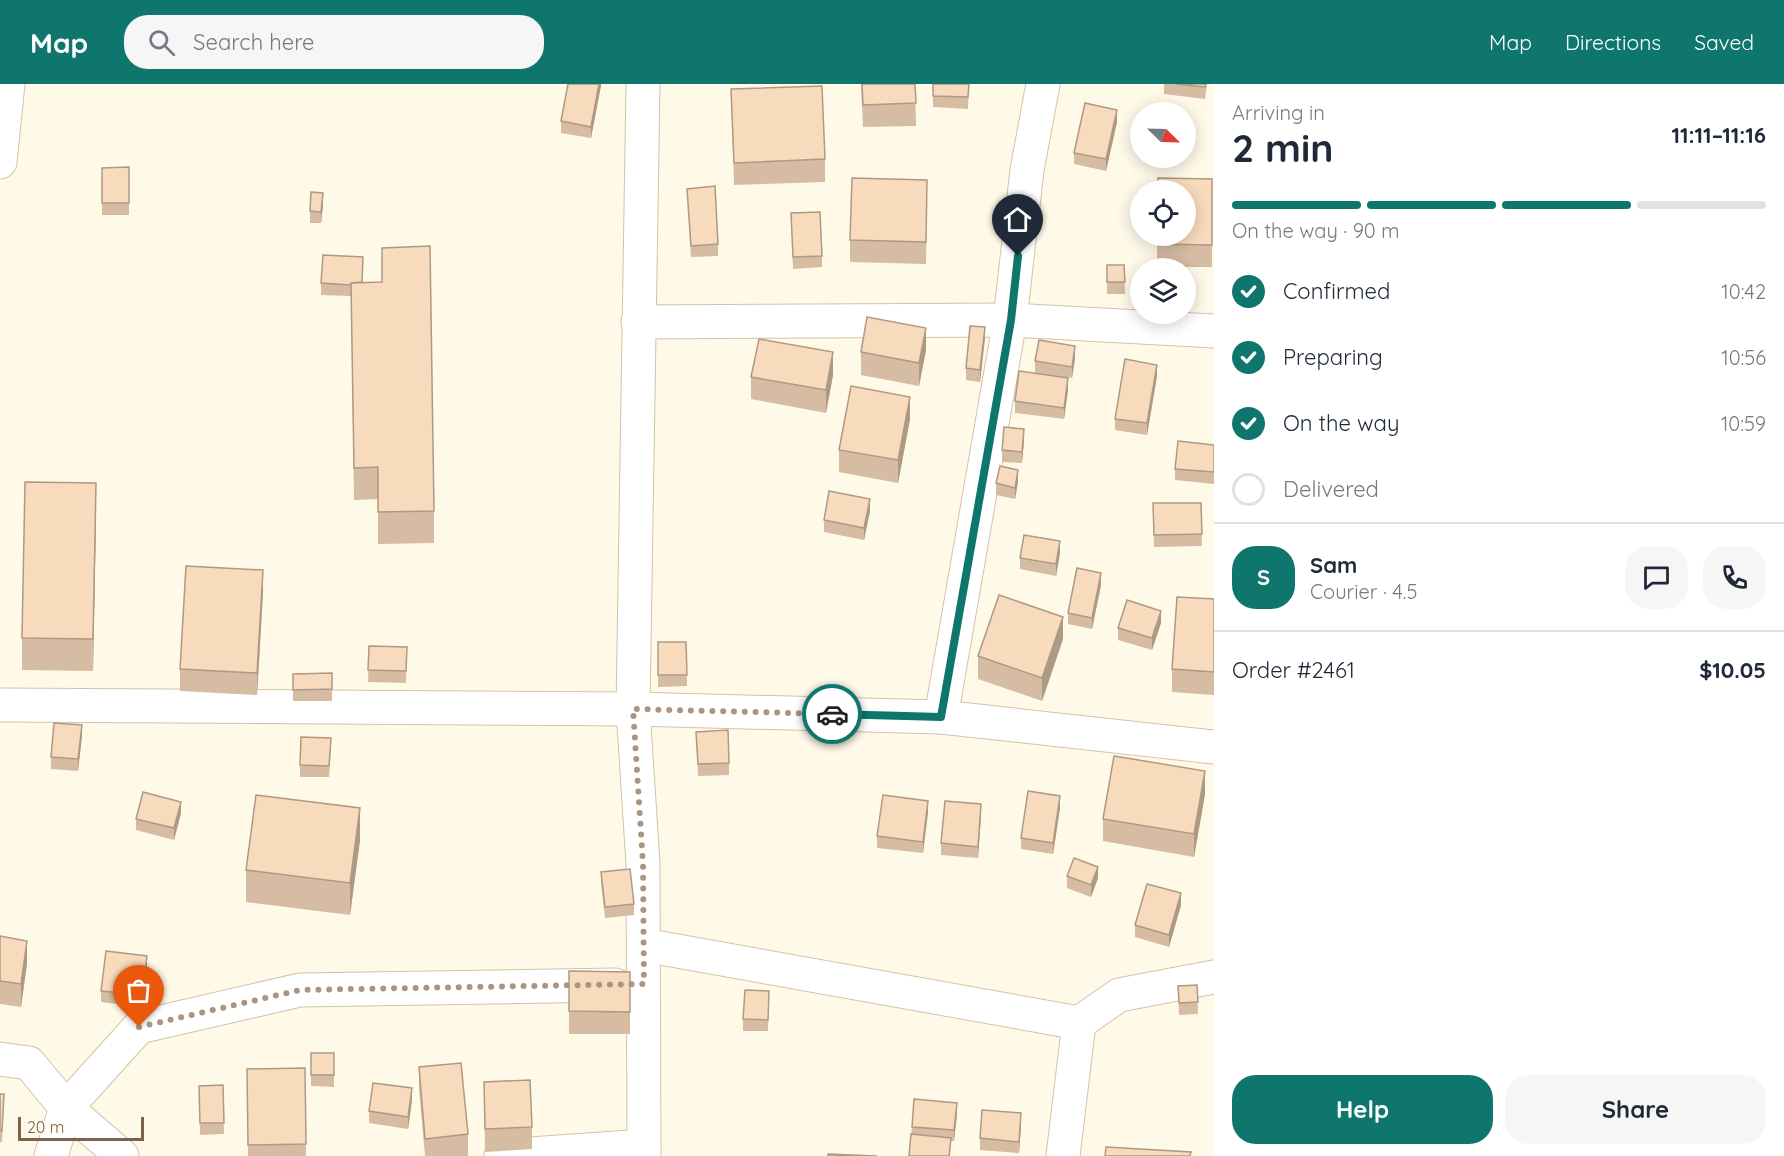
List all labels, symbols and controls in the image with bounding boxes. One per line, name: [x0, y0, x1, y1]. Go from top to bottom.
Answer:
search box: [124, 15, 544, 69]
text: Map: [30, 25, 88, 60]
icon: search: [145, 26, 178, 59]
text: Search here: [193, 28, 315, 56]
text: Map: [1489, 29, 1532, 55]
text: Directions: [1565, 29, 1661, 55]
text: Saved: [1694, 29, 1754, 55]
text: Arriving in: [1232, 100, 1325, 125]
north arrow: [1130, 102, 1196, 168]
map controls: [1130, 102, 1196, 324]
text: 11:11–11:16: [1671, 121, 1766, 149]
text: 2 min: [1232, 123, 1334, 172]
button: locate: [1130, 180, 1196, 246]
pin: [992, 194, 1043, 256]
icon: home: [1001, 203, 1034, 236]
text: On the way · 90 m: [1232, 218, 1399, 243]
button: layers: [1130, 258, 1196, 324]
icon: check: [1232, 275, 1265, 308]
text: Confirmed: [1283, 277, 1390, 305]
text: 10:42: [1721, 279, 1766, 304]
icon: check: [1232, 341, 1265, 374]
text: Preparing: [1283, 343, 1383, 371]
text: 10:56: [1721, 345, 1766, 370]
icon: check: [1232, 407, 1265, 440]
text: On the way: [1283, 409, 1399, 437]
text: 10:59: [1721, 411, 1766, 436]
text: Delivered: [1283, 475, 1379, 503]
button: chat: [1625, 546, 1688, 609]
button: phone: [1703, 546, 1766, 609]
text: Sam: [1310, 551, 1357, 579]
text: S: [1257, 563, 1270, 591]
text: Courier · 4.5: [1310, 579, 1417, 604]
text: Order #2461: [1232, 656, 1355, 684]
text: $10.05: [1699, 656, 1766, 684]
courier: [802, 684, 862, 744]
icon: car: [816, 698, 849, 731]
pin: [113, 965, 164, 1027]
icon: bag: [122, 974, 155, 1007]
button: Help: [1232, 1075, 1493, 1144]
button: Share: [1505, 1075, 1766, 1144]
scale bar: [18, 1114, 144, 1142]
text: 20 m: [27, 1117, 64, 1137]

